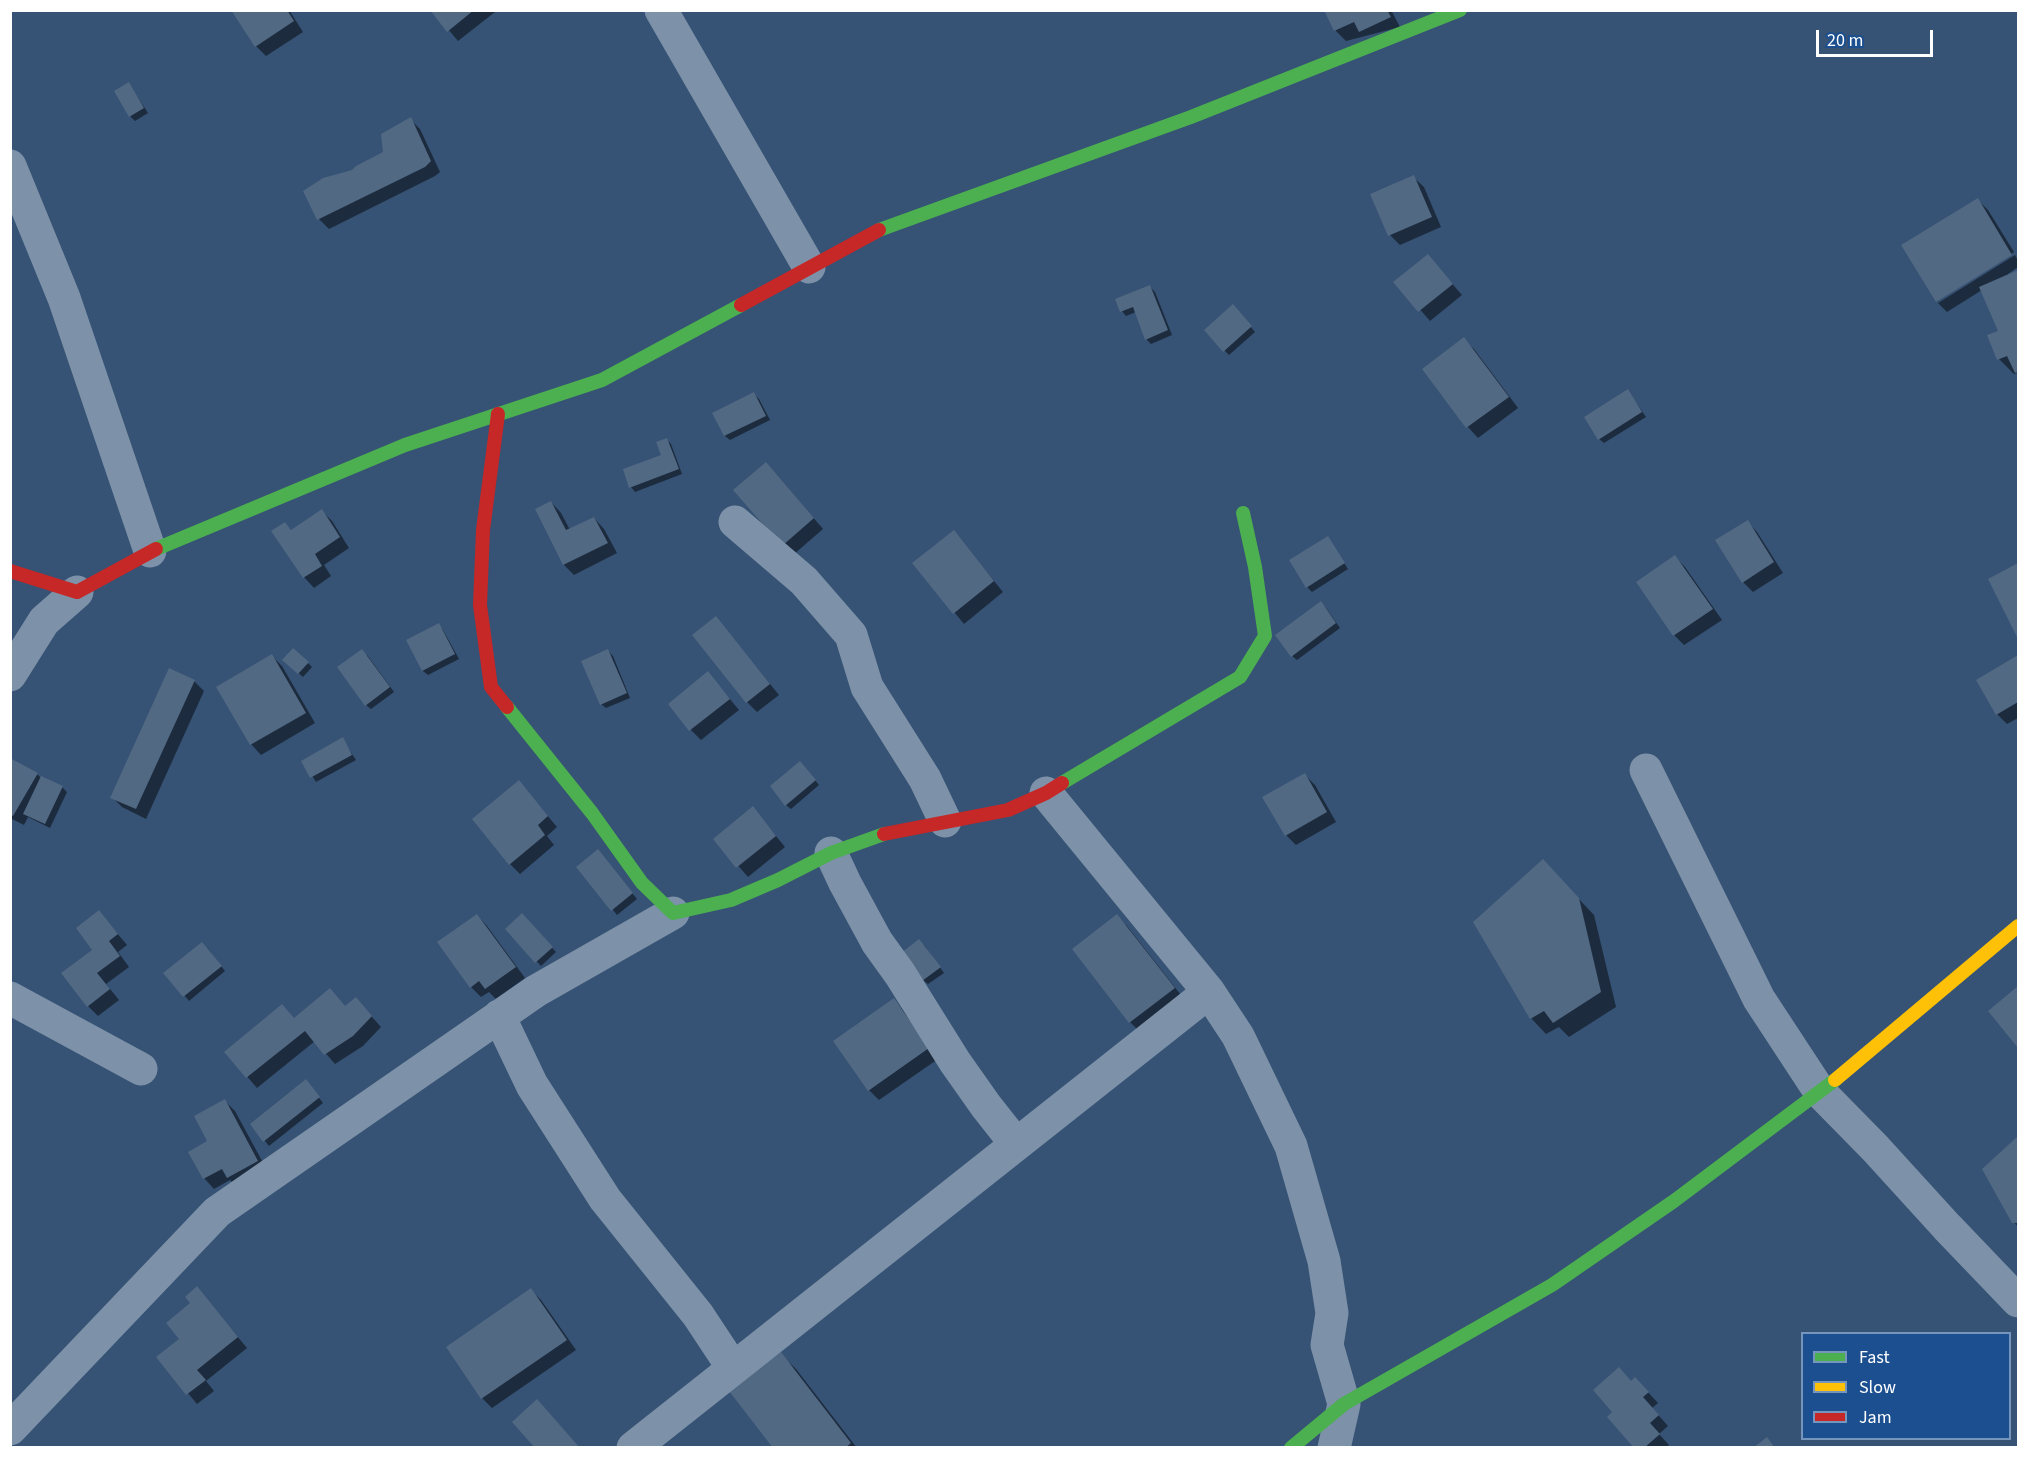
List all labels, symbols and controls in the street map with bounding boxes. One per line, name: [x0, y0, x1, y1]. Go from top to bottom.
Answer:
scale bar: [1819, 18, 1936, 56]
text: 20 m: [1827, 28, 1863, 53]
legend: [1801, 1332, 2011, 1440]
text: Fast: [1859, 1345, 1890, 1370]
text: Slow: [1859, 1375, 1896, 1400]
text: Jam: [1859, 1405, 1892, 1430]

